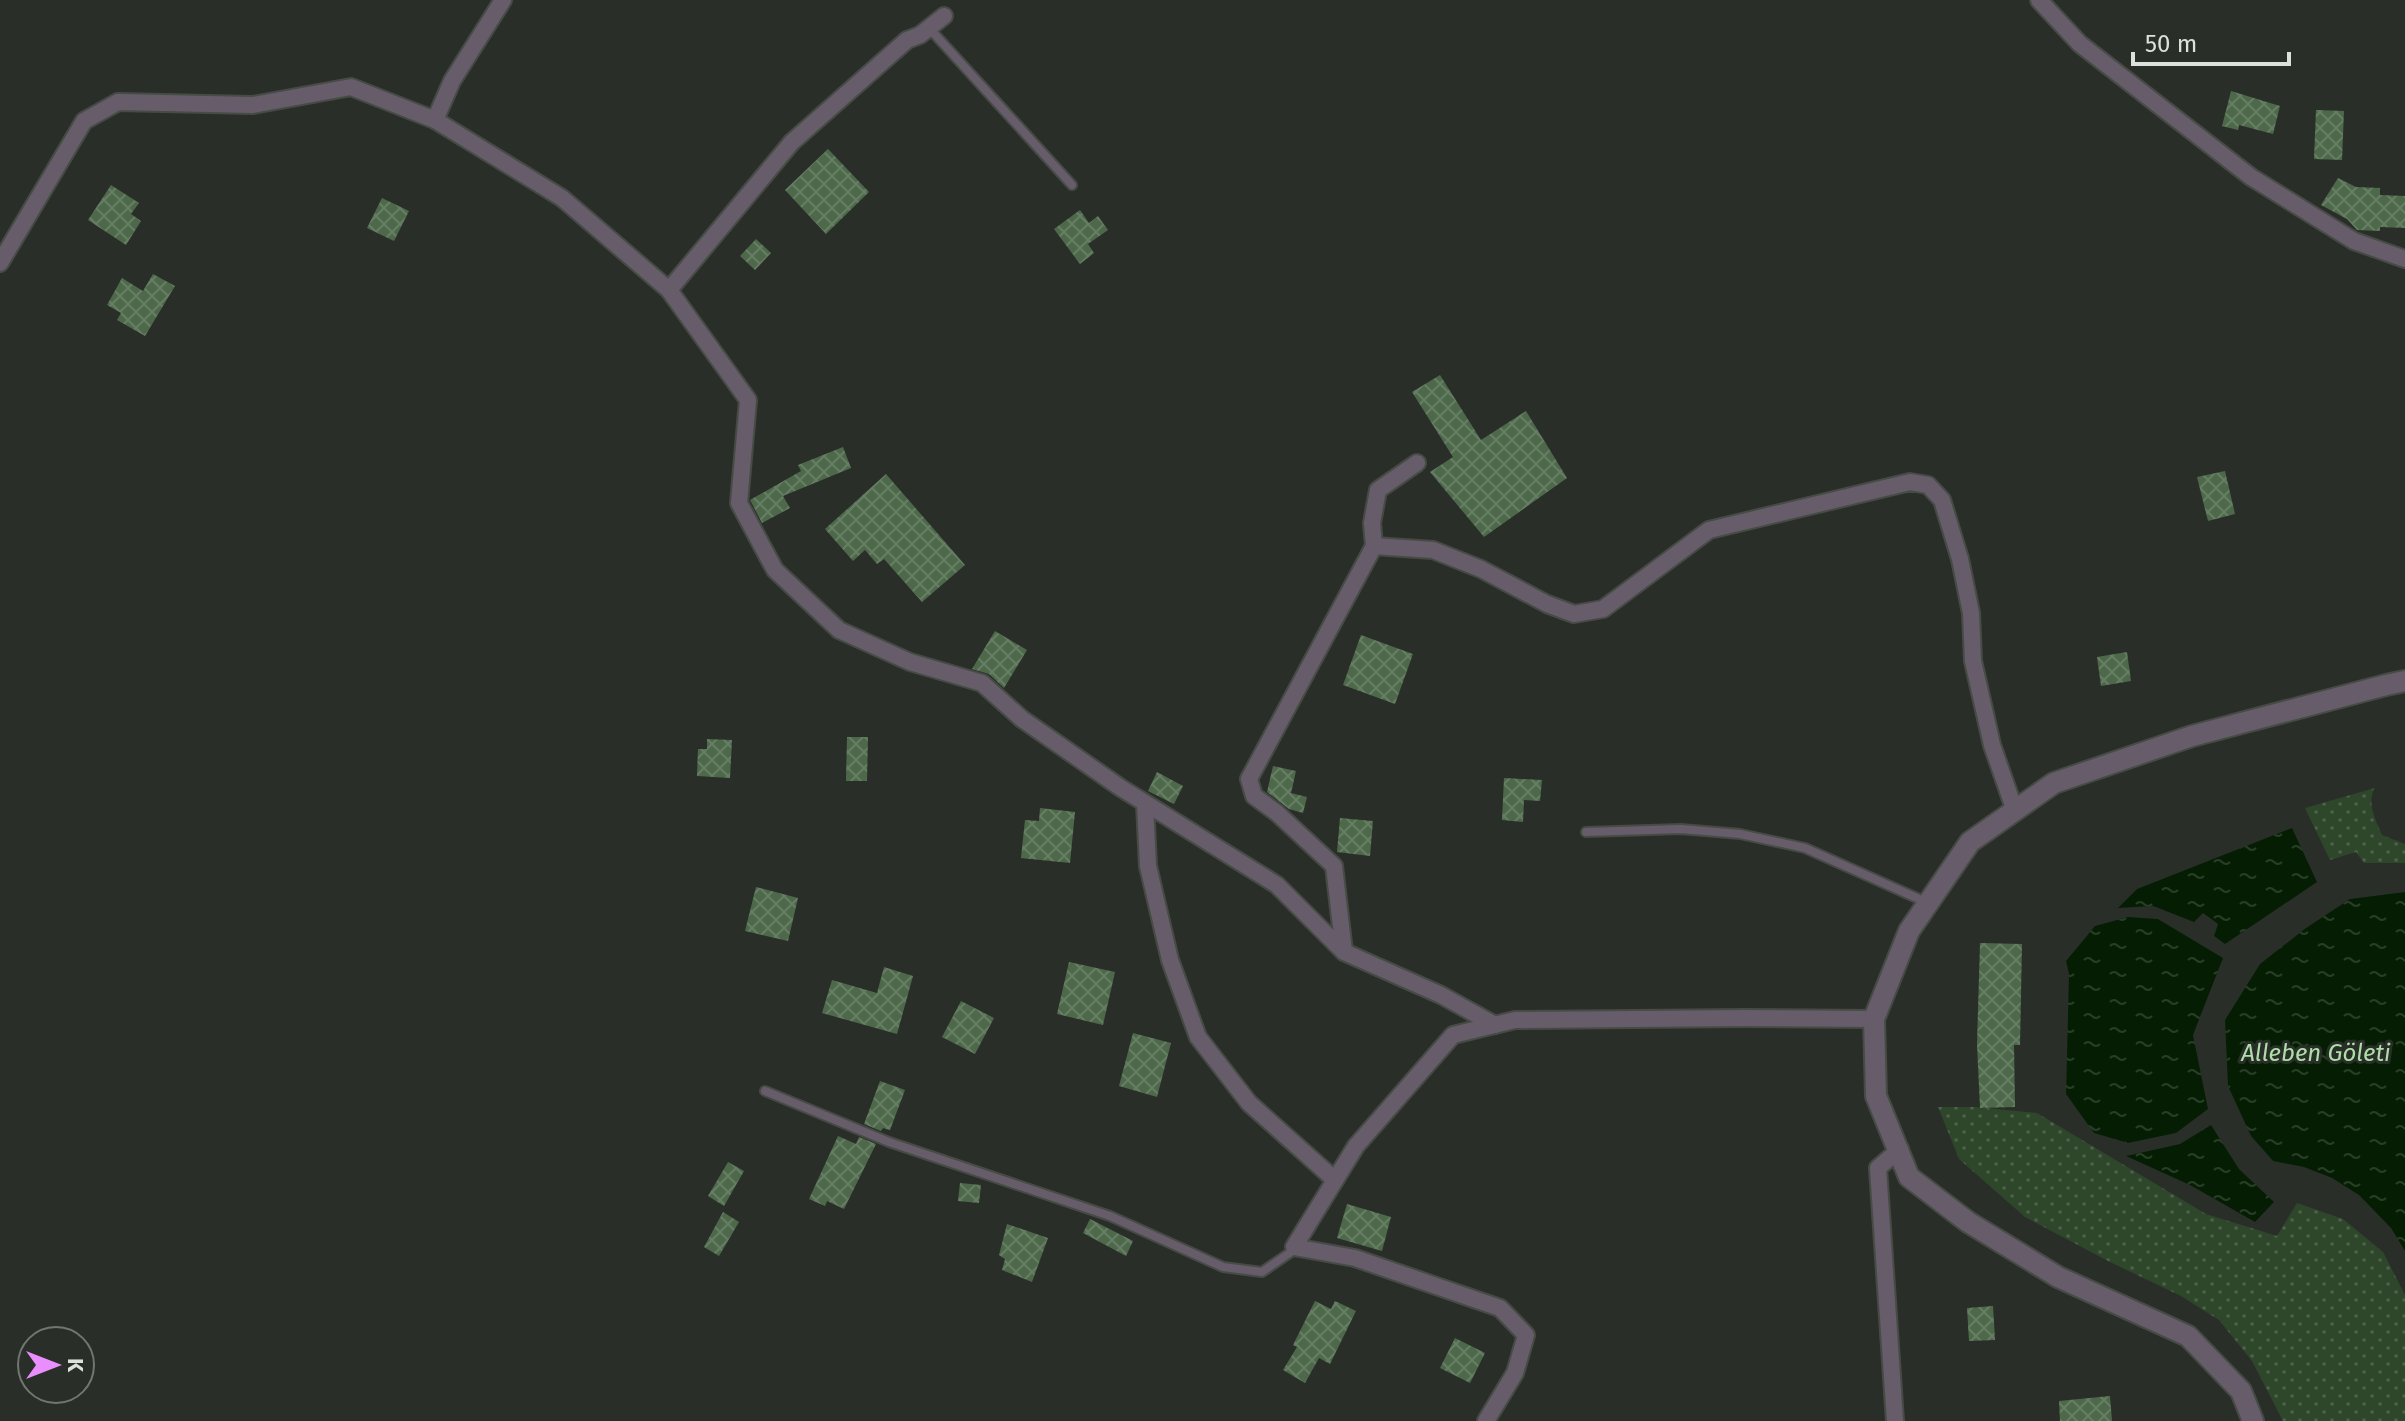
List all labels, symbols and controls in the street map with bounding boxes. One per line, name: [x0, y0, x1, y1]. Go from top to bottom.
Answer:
scale bar: [2133, 16, 2289, 66]
text: 50 m: [2145, 30, 2197, 58]
water label: Alleben Göleti: [2240, 1039, 2391, 1067]
north arrow: [16, 1325, 96, 1405]
text: K: [62, 1358, 89, 1373]

